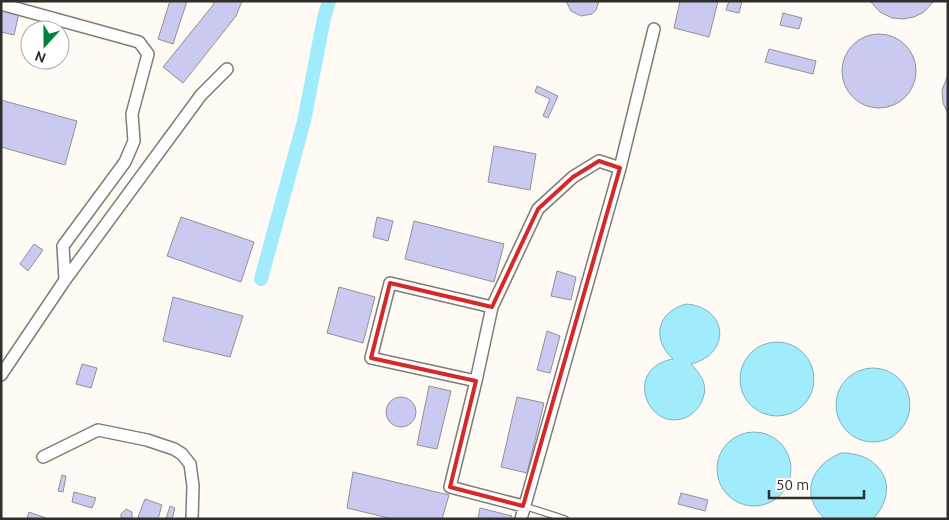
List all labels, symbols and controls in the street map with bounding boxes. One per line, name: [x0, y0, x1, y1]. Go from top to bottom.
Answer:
north arrow: [20, 20, 70, 70]
text: N: [33, 48, 48, 66]
scale bar: [769, 468, 864, 500]
text: 50 m: [776, 476, 809, 493]

